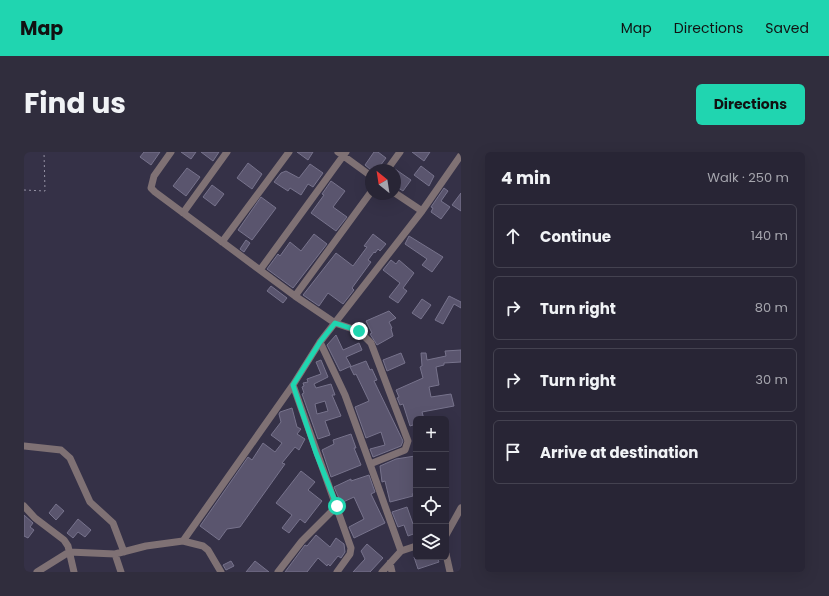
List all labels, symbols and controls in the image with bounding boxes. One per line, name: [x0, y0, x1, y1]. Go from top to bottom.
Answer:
text: Map: [20, 15, 63, 42]
text: Map: [621, 18, 652, 38]
text: Directions: [674, 18, 743, 38]
text: Saved: [765, 18, 809, 38]
text: Find us: [24, 84, 126, 123]
button: Directions: [696, 84, 805, 125]
north arrow: [365, 164, 401, 200]
text: 4 min: [501, 166, 551, 190]
text: Walk · 250 m: [707, 168, 789, 187]
icon: ahead: [502, 225, 524, 247]
text: Continue: [540, 226, 611, 247]
text: 140 m: [751, 226, 788, 245]
icon: right: [502, 297, 524, 319]
text: Turn right: [540, 298, 616, 319]
text: 80 m: [755, 298, 788, 317]
route end: [350, 322, 368, 340]
icon: right: [502, 369, 524, 391]
text: Turn right: [540, 370, 616, 391]
text: 30 m: [755, 370, 788, 389]
map controls: [413, 416, 449, 560]
button: +: [413, 416, 449, 452]
icon: arrive: [502, 441, 524, 463]
text: Arrive at destination: [540, 442, 698, 463]
button: −: [413, 452, 449, 488]
button: locate: [413, 488, 449, 524]
route start: [328, 497, 346, 515]
button: layers: [413, 524, 449, 560]

